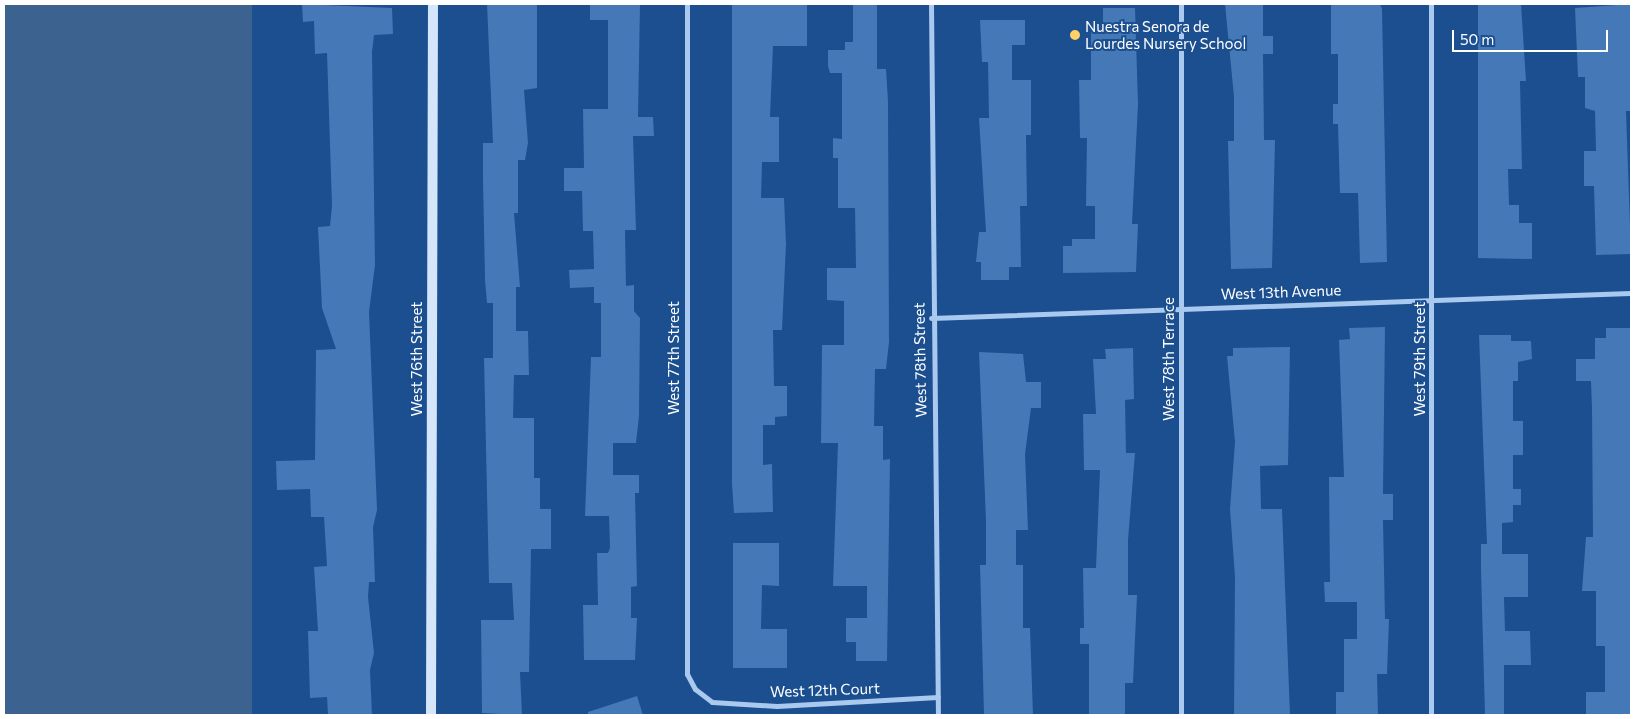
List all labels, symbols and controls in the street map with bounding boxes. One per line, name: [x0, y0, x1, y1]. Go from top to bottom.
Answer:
place label: Nuestra Senora de Lourdes Nursery School: [1085, 17, 1246, 52]
scale bar: [1455, 20, 1611, 52]
marker: Nuestra Senora de Lourdes Nursery School: [1069, 29, 1081, 41]
text: 50 m: [1460, 30, 1494, 48]
street label: West 13th Avenue: [1220, 281, 1342, 303]
street label: West 78th Terrace: [1160, 297, 1178, 421]
street label: West 77th Street: [665, 301, 683, 415]
street label: West 76th Street: [408, 302, 426, 416]
street label: West 78th Street: [910, 302, 930, 418]
street label: West 79th Street: [1411, 302, 1429, 416]
street label: West 12th Court: [770, 679, 880, 701]

